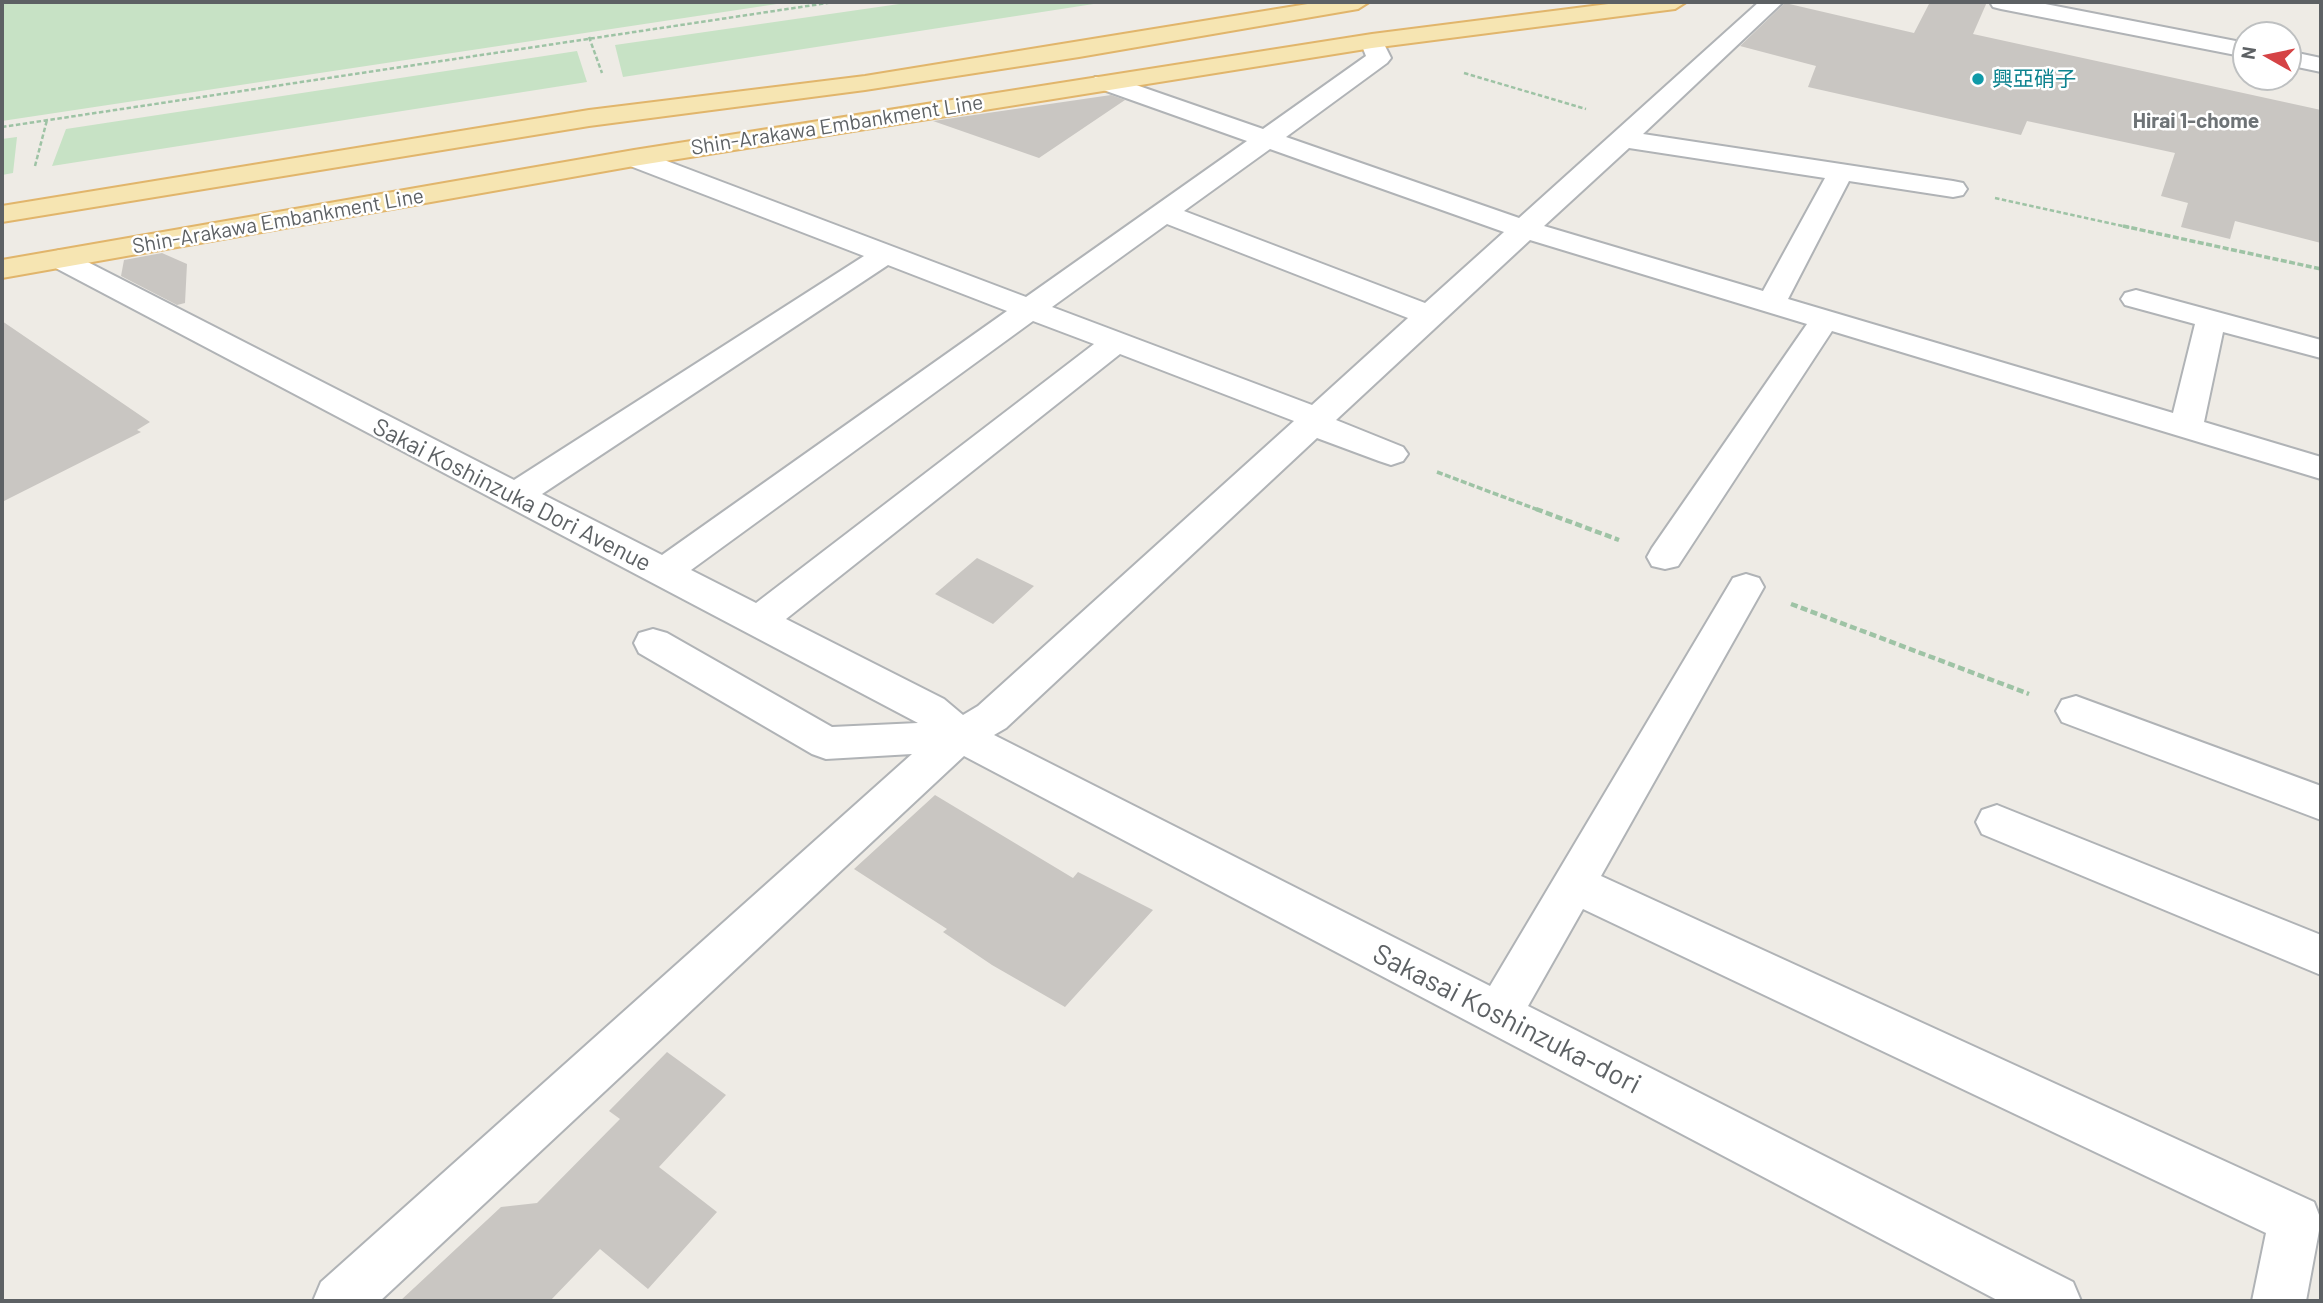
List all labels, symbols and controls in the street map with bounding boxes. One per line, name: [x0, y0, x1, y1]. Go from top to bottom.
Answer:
north arrow: [2232, 21, 2302, 91]
text: N: [2235, 45, 2260, 61]
place label: 興亞硝子: [1992, 66, 2076, 92]
marker: 興亞硝子: [1970, 71, 1986, 87]
street label: Shin-Arakawa Embankment Line: [689, 89, 985, 161]
district label: Hirai 1-chome: [2133, 108, 2259, 134]
street label: Shin-Arakawa Embankment Line: [130, 183, 426, 259]
street label: Sakai Koshinzuka Dori Avenue: [368, 412, 656, 578]
street label: Sakasai Koshinzuka-dori: [1367, 937, 1647, 1101]

